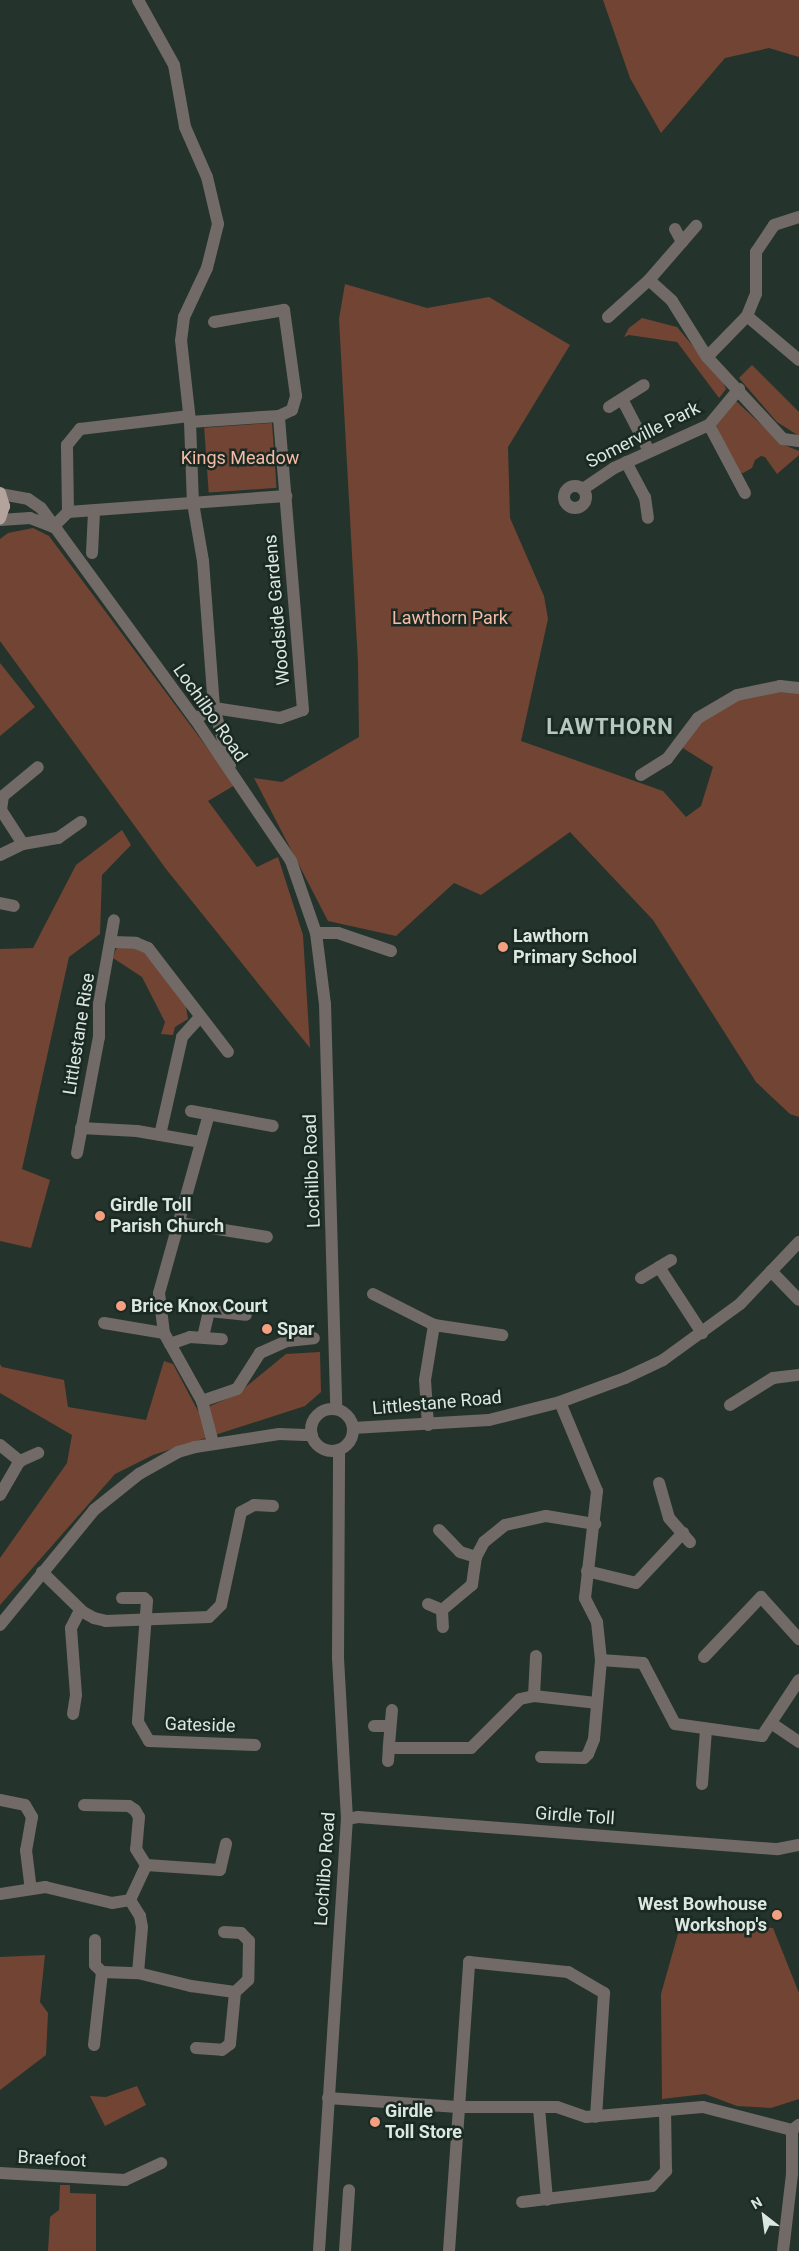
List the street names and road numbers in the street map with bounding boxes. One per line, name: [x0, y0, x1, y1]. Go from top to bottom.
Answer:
street label: Somerville Park: [583, 397, 703, 473]
street label: Woodside Gardens: [260, 534, 294, 686]
street label: Lochilbo Road: [168, 660, 252, 766]
street label: Littlestane Rise: [59, 972, 99, 1096]
street label: Lochilbo Road: [299, 1114, 325, 1228]
street label: Littlestane Road: [371, 1387, 503, 1419]
street label: Gateside: [164, 1713, 236, 1737]
street label: Girdle Toll: [534, 1802, 616, 1830]
street label: Lochlibo Road: [310, 1811, 340, 1927]
street label: Braefoot: [17, 2146, 87, 2172]

